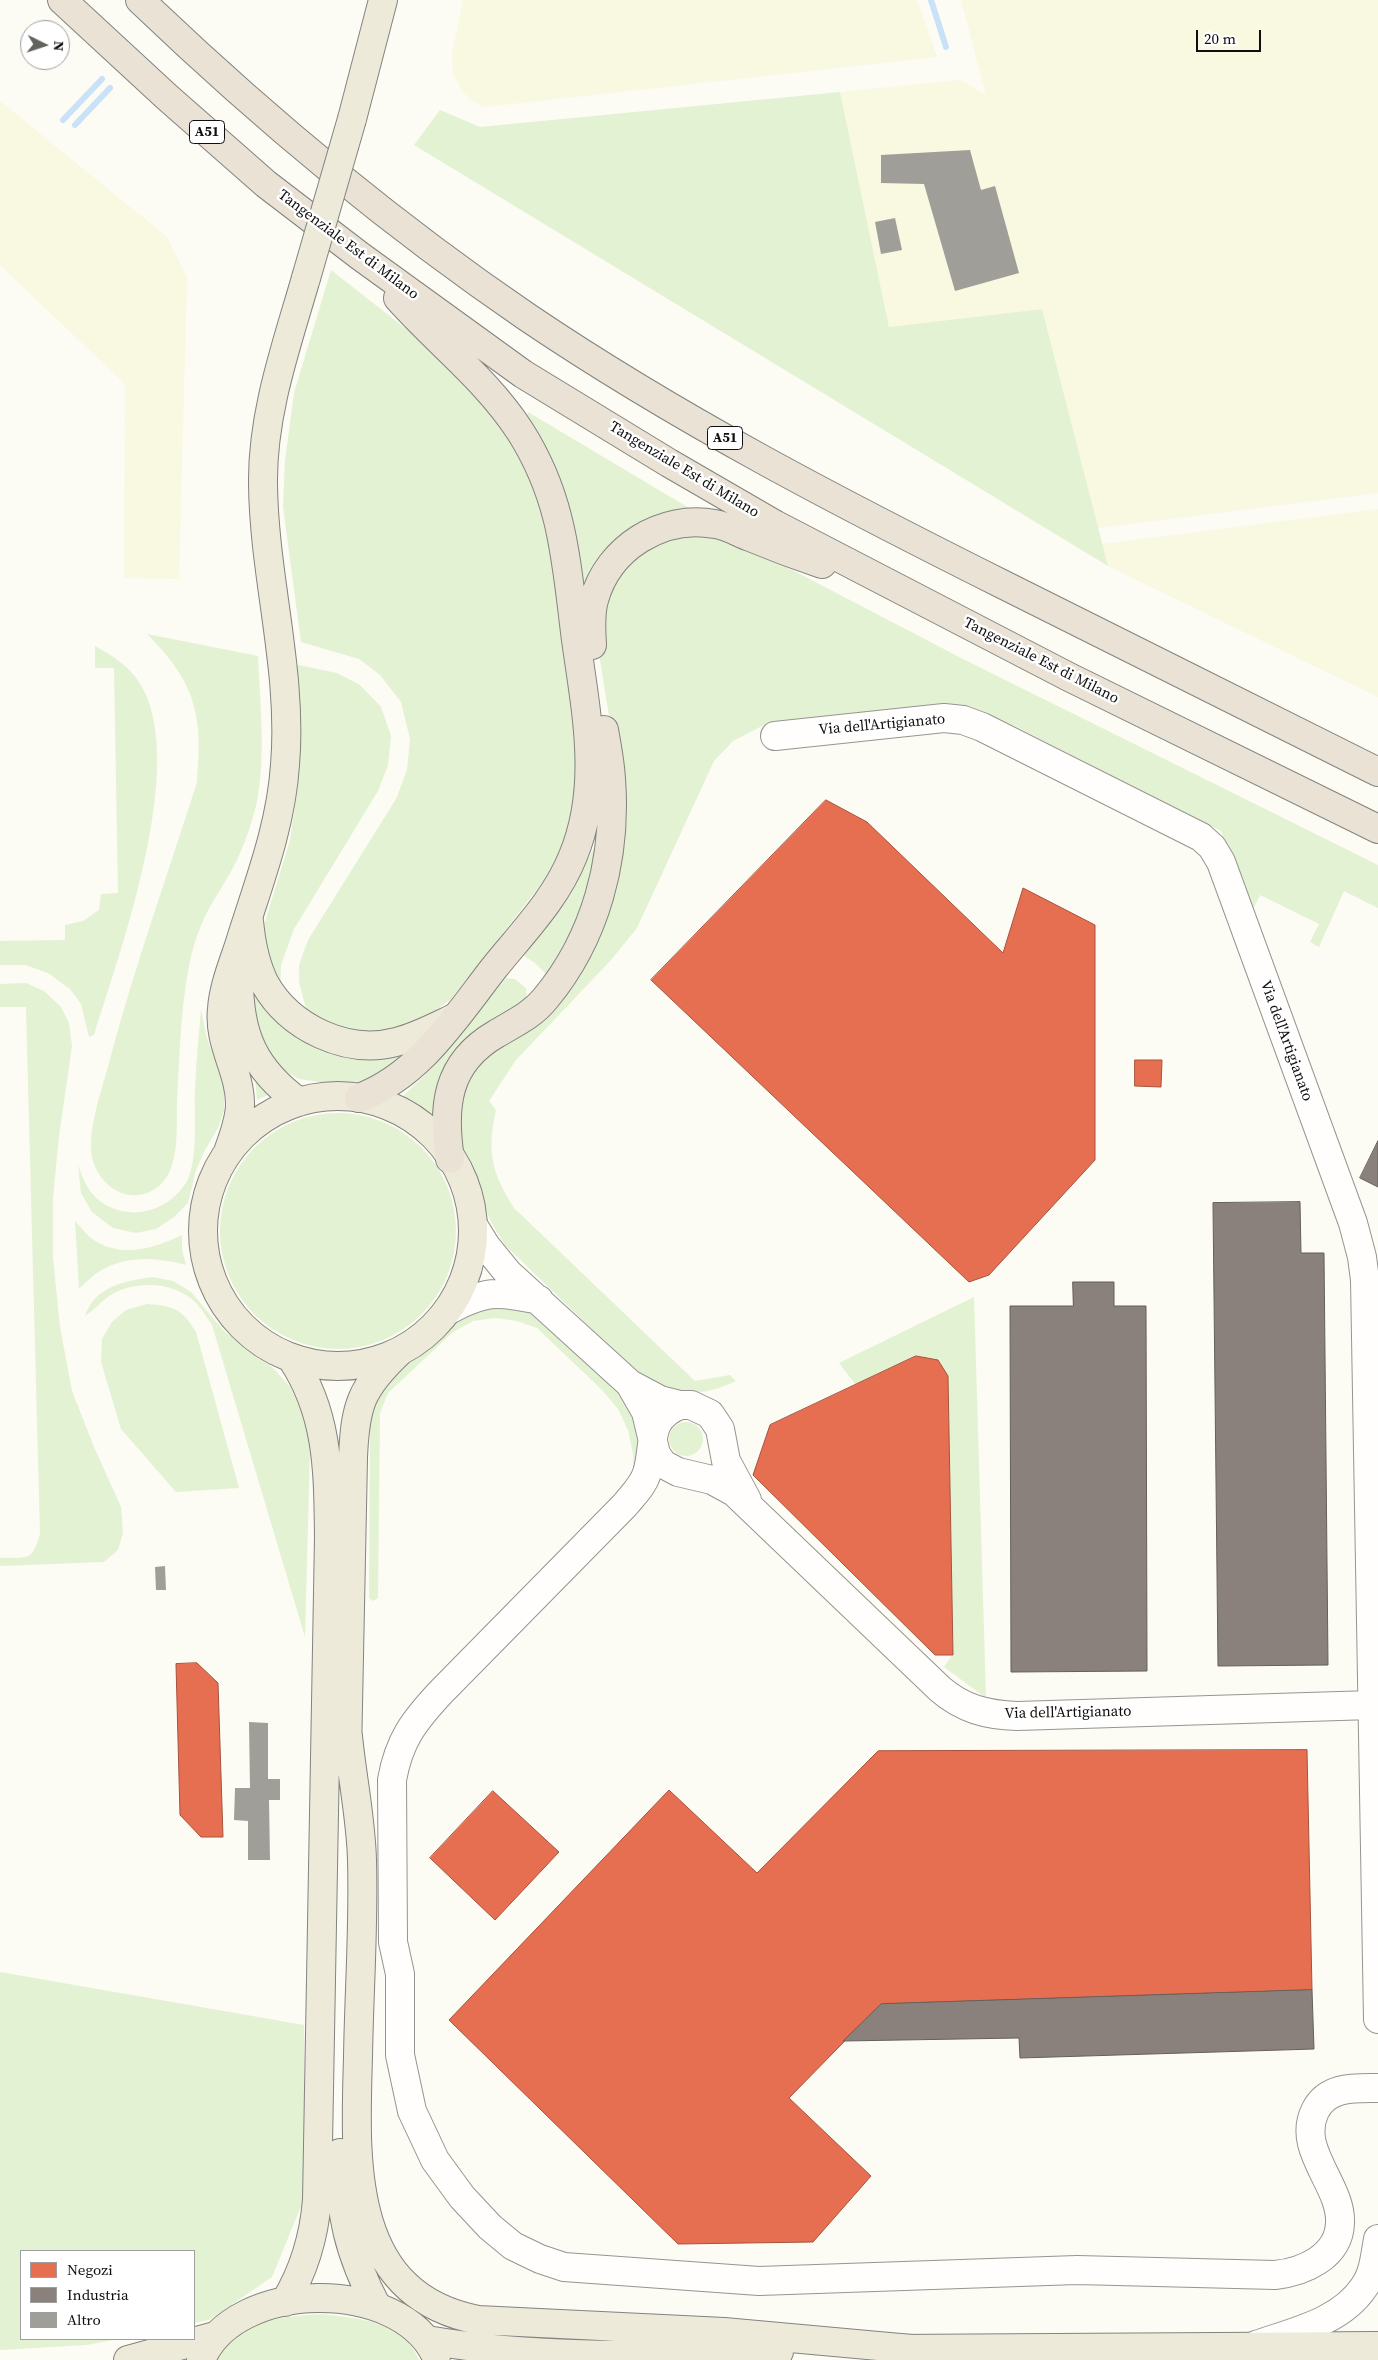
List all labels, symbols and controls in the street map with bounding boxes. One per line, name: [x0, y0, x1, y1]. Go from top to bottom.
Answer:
north arrow: [20, 20, 70, 70]
scale bar: [1198, 20, 1263, 52]
text: 20 m: [1204, 28, 1236, 49]
text: N: [49, 40, 69, 52]
road number: A51: [190, 120, 224, 144]
street label: Tangenziale Est di Milano: [274, 186, 422, 304]
street label: Tangenziale Est di Milano: [606, 418, 762, 522]
road number: A51: [708, 426, 742, 449]
street label: Tangenziale Est di Milano: [960, 614, 1122, 708]
street label: Via dell'Artigianato: [818, 711, 946, 739]
street label: Via dell'Artigianato: [1256, 978, 1316, 1104]
street label: Via dell'Artigianato: [1004, 1703, 1132, 1723]
legend: [20, 2250, 195, 2340]
text: Negozi: [67, 2259, 113, 2280]
text: Industria: [67, 2284, 129, 2305]
text: Altro: [67, 2309, 101, 2330]

